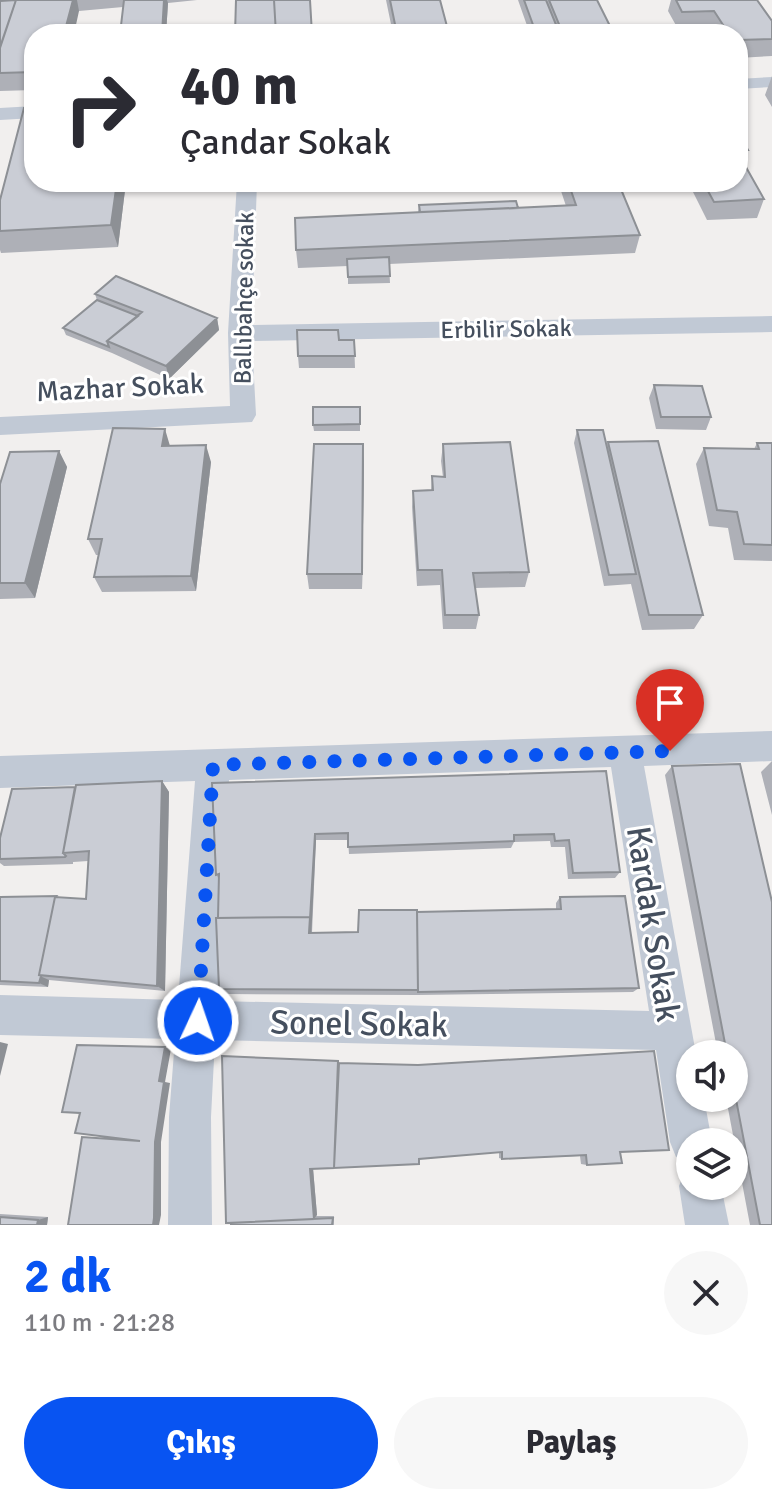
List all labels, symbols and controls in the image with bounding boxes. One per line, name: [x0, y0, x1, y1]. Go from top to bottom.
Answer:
text: 40 m: [180, 51, 298, 120]
icon: right: [48, 56, 152, 160]
text: Çandar Sokak: [180, 120, 391, 165]
street label: Ballıbahçe sokak: [227, 212, 261, 384]
street label: Erbilir Sokak: [440, 313, 572, 345]
street label: Mazhar Sokak: [35, 367, 205, 409]
pin: [636, 669, 704, 751]
icon: arrive: [648, 681, 692, 725]
street label: Kardak Sokak: [617, 823, 689, 1025]
position arrow: [156, 979, 240, 1063]
street label: Sonel Sokak: [270, 1001, 448, 1047]
map controls: [676, 1040, 748, 1200]
button: sound: [676, 1040, 748, 1112]
button: layers: [676, 1128, 748, 1200]
text: 2 dk: [24, 1247, 111, 1306]
button: close: [664, 1251, 748, 1335]
text: 110 m · 21:28: [24, 1307, 175, 1339]
button: Çıkış: [24, 1397, 378, 1489]
button: Paylaş: [394, 1397, 748, 1489]

